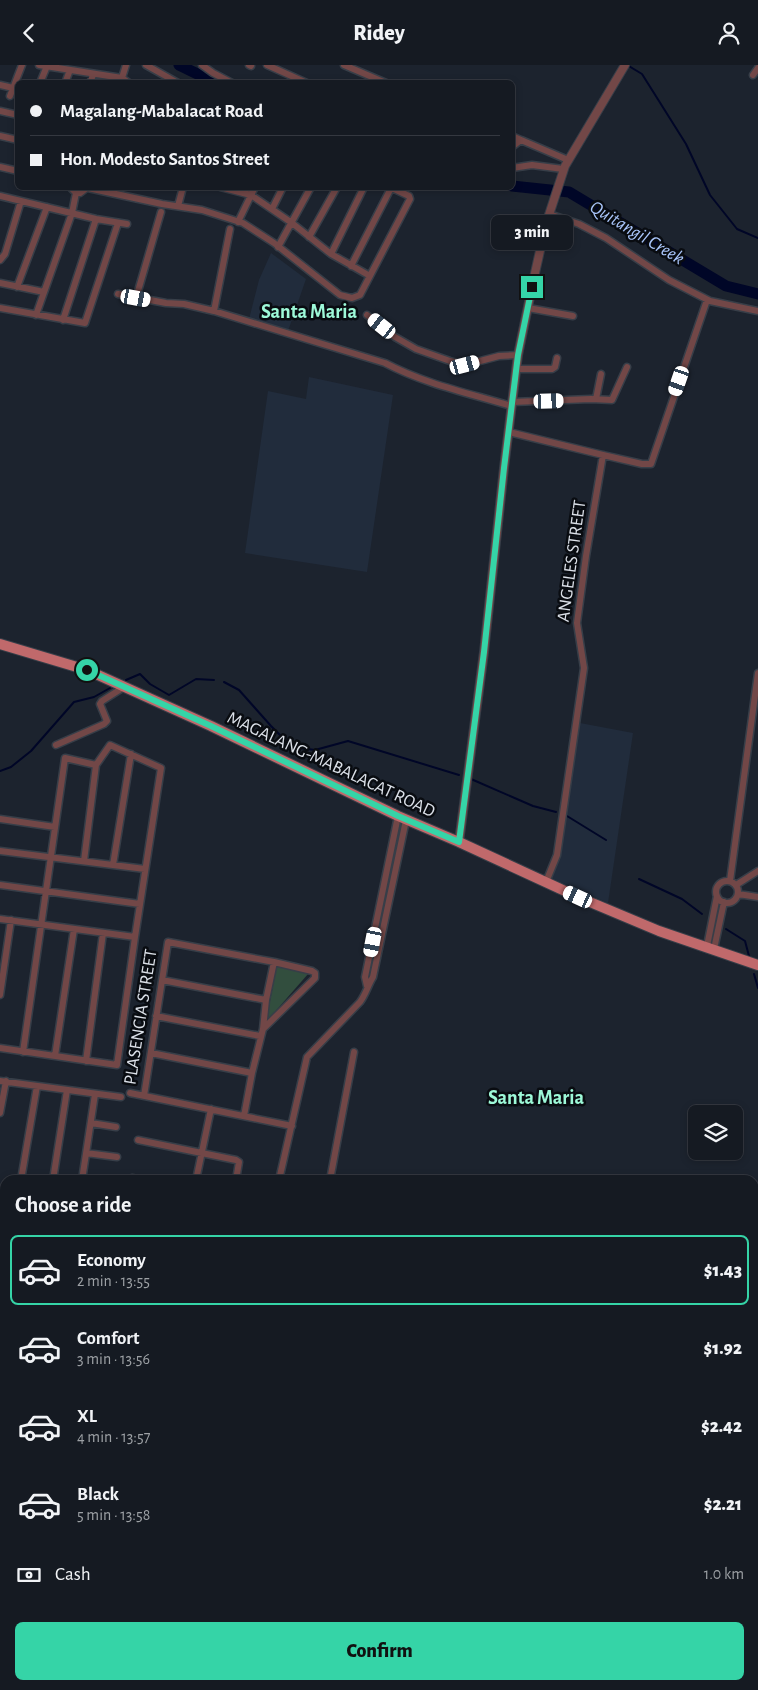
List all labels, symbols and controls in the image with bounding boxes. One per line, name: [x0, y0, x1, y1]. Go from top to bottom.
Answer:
icon: back: [15, 19, 43, 47]
icon: person: [715, 19, 743, 47]
text: Ridey: [353, 22, 405, 44]
text: Magalang-Mabalacat Road: [60, 102, 263, 121]
text: Hon. Modesto Santos Street: [60, 150, 269, 169]
water label: Quitangil Creek: [587, 197, 688, 269]
callout: 3 min: [491, 215, 573, 249]
text: 3 min: [514, 224, 550, 240]
route end: [521, 276, 543, 298]
car: [119, 288, 152, 308]
district label: Santa Maria: [261, 302, 357, 322]
car: [365, 311, 398, 341]
car: [448, 354, 481, 376]
car: [667, 364, 690, 398]
car: [533, 393, 564, 409]
street label: ANGELES STREET: [555, 499, 589, 623]
route start: [76, 659, 98, 681]
street label: MAGALANG-MABALACAT ROAD: [224, 709, 438, 821]
car: [561, 884, 594, 910]
car: [362, 926, 383, 958]
street label: PLASENCIA STREET: [121, 948, 161, 1086]
district label: Santa Maria: [488, 1088, 584, 1108]
map controls: [688, 1105, 743, 1160]
button: layers: [688, 1105, 743, 1160]
text: Choose a ride: [15, 1194, 131, 1216]
icon: car: [17, 1248, 62, 1293]
text: Economy: [77, 1251, 146, 1270]
text: $1.43: [704, 1261, 742, 1280]
text: 2 min · 13:55: [77, 1273, 150, 1289]
icon: car: [17, 1326, 62, 1371]
text: Comfort: [77, 1329, 139, 1348]
text: $1.92: [704, 1339, 742, 1358]
text: 3 min · 13:56: [77, 1351, 150, 1367]
icon: car: [17, 1404, 62, 1449]
text: XL: [77, 1407, 97, 1426]
text: $2.42: [701, 1417, 742, 1436]
text: 4 min · 13:57: [77, 1429, 150, 1445]
icon: car: [17, 1482, 62, 1527]
text: Black: [77, 1485, 119, 1504]
text: $2.21: [704, 1495, 742, 1514]
text: 5 min · 13:58: [77, 1507, 150, 1523]
icon: cash: [15, 1561, 43, 1589]
text: Cash: [55, 1565, 91, 1584]
text: 1.0 km: [704, 1566, 744, 1582]
button: Confirm: [15, 1622, 744, 1680]

